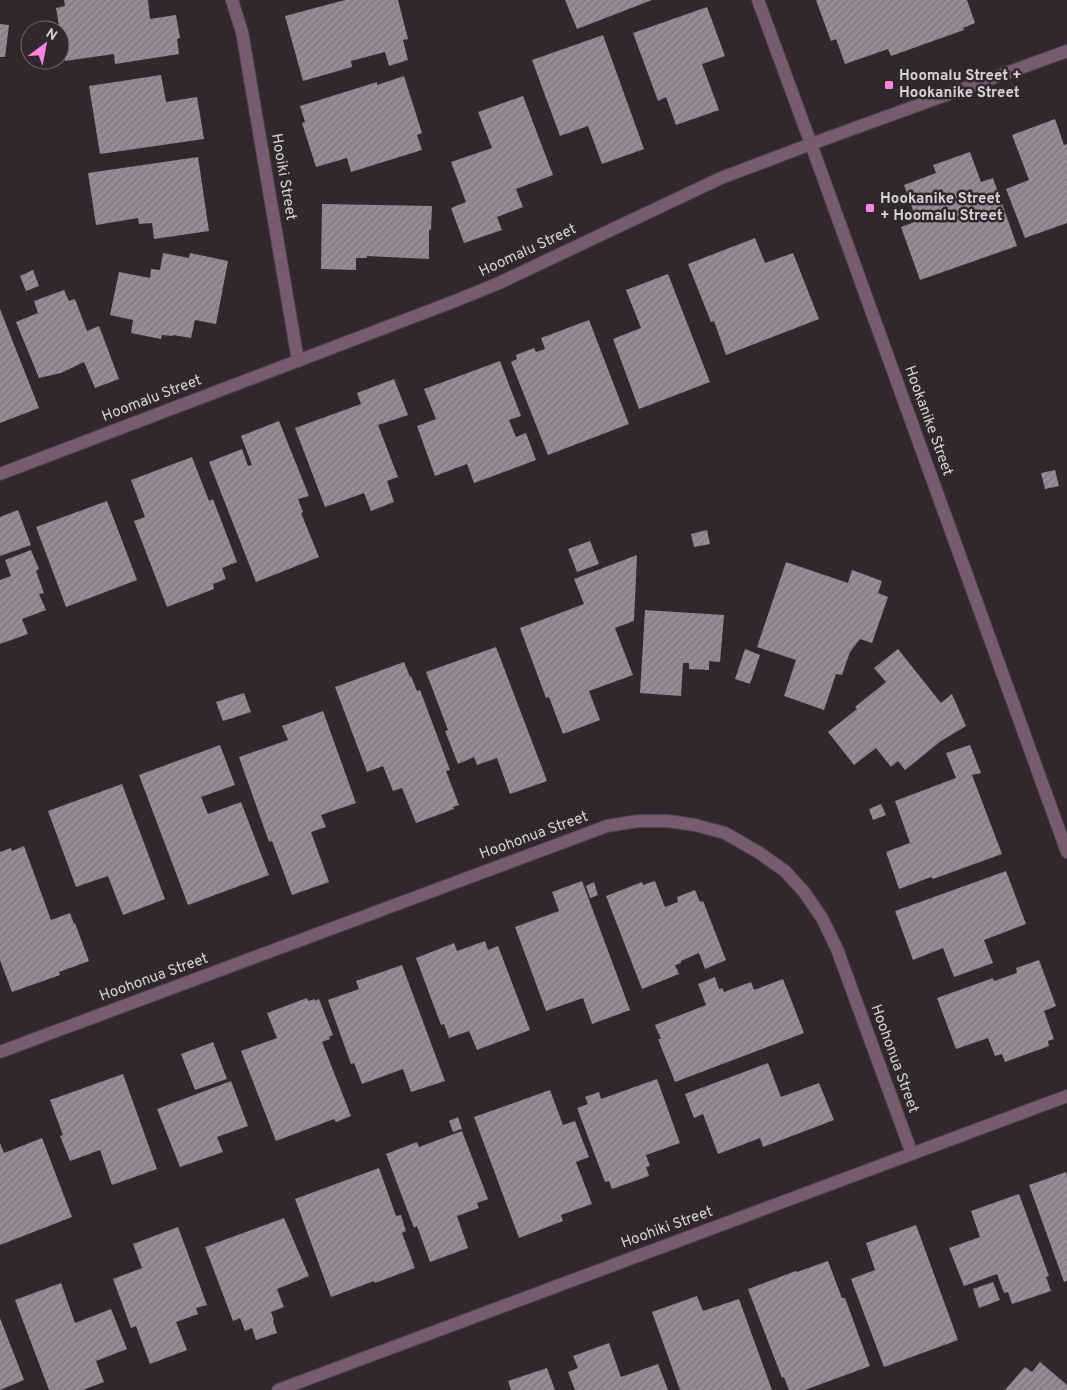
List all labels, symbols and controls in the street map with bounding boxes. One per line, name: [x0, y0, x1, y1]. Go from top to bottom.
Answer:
north arrow: [20, 20, 70, 70]
text: N: [42, 25, 60, 45]
place label: Hoomalu Street + Hookanike Street: [899, 67, 1022, 103]
marker: Hoomalu Street + Hookanike Street: [883, 79, 895, 91]
street label: Hooiki Street: [266, 132, 300, 222]
place label: Hookanike Street + Hoomalu Street: [880, 190, 1003, 226]
marker: Hookanike Street + Hoomalu Street: [864, 202, 876, 214]
street label: Hoomalu Street: [476, 220, 580, 282]
street label: Hookanike Street: [899, 363, 957, 479]
street label: Hoomalu Street: [99, 371, 205, 427]
street label: Hoohonua Street: [477, 808, 591, 864]
street label: Hoohonua Street: [97, 950, 211, 1006]
street label: Hoohonua Street: [866, 1002, 922, 1116]
street label: Hoohiki Street: [618, 1203, 716, 1253]

